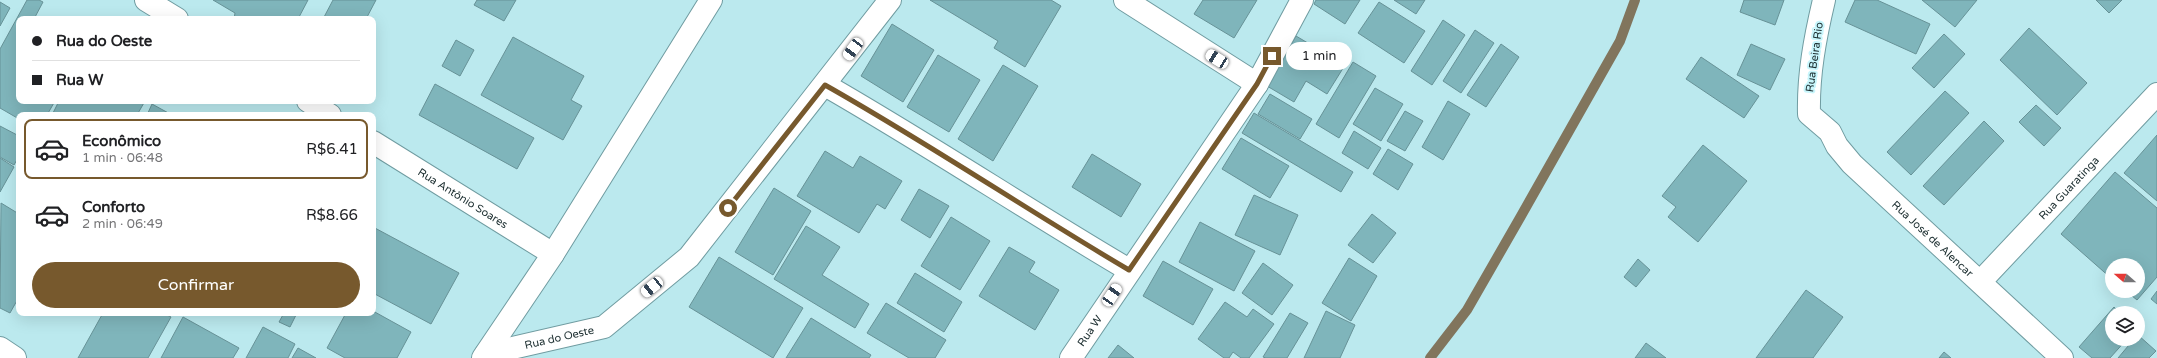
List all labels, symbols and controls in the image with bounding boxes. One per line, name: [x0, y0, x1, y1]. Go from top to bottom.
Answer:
street label: Rua Beira Rio: [1803, 21, 1826, 93]
text: Rua do Oeste: [56, 32, 152, 50]
car: [841, 36, 865, 62]
callout: 1 min: [1286, 42, 1352, 70]
route end: [1263, 47, 1281, 65]
car: [1204, 48, 1230, 70]
text: 1 min: [1302, 48, 1336, 64]
text: Rua W: [56, 71, 103, 89]
icon: car: [34, 131, 70, 167]
text: Econômico: [82, 132, 161, 150]
text: R$6.41: [306, 140, 358, 158]
text: 1 min · 06:48: [82, 150, 163, 166]
street label: Rua Guaratinga: [2036, 154, 2102, 222]
street label: Rua Antônio Soares: [415, 166, 510, 231]
icon: car: [34, 197, 70, 233]
text: Conforto: [82, 198, 145, 216]
street label: Rua José de Alencar: [1889, 198, 1976, 280]
route start: [719, 199, 737, 217]
text: R$8.66: [306, 206, 358, 224]
text: 2 min · 06:49: [82, 216, 163, 232]
north arrow: [2105, 258, 2145, 298]
map controls: [2105, 258, 2145, 346]
button: Confirmar: [32, 262, 360, 308]
car: [639, 275, 665, 299]
car: [1100, 282, 1124, 308]
button: layers: [2105, 306, 2145, 346]
street label: Rua W: [1075, 313, 1105, 349]
street label: Rua do Oeste: [523, 324, 595, 352]

